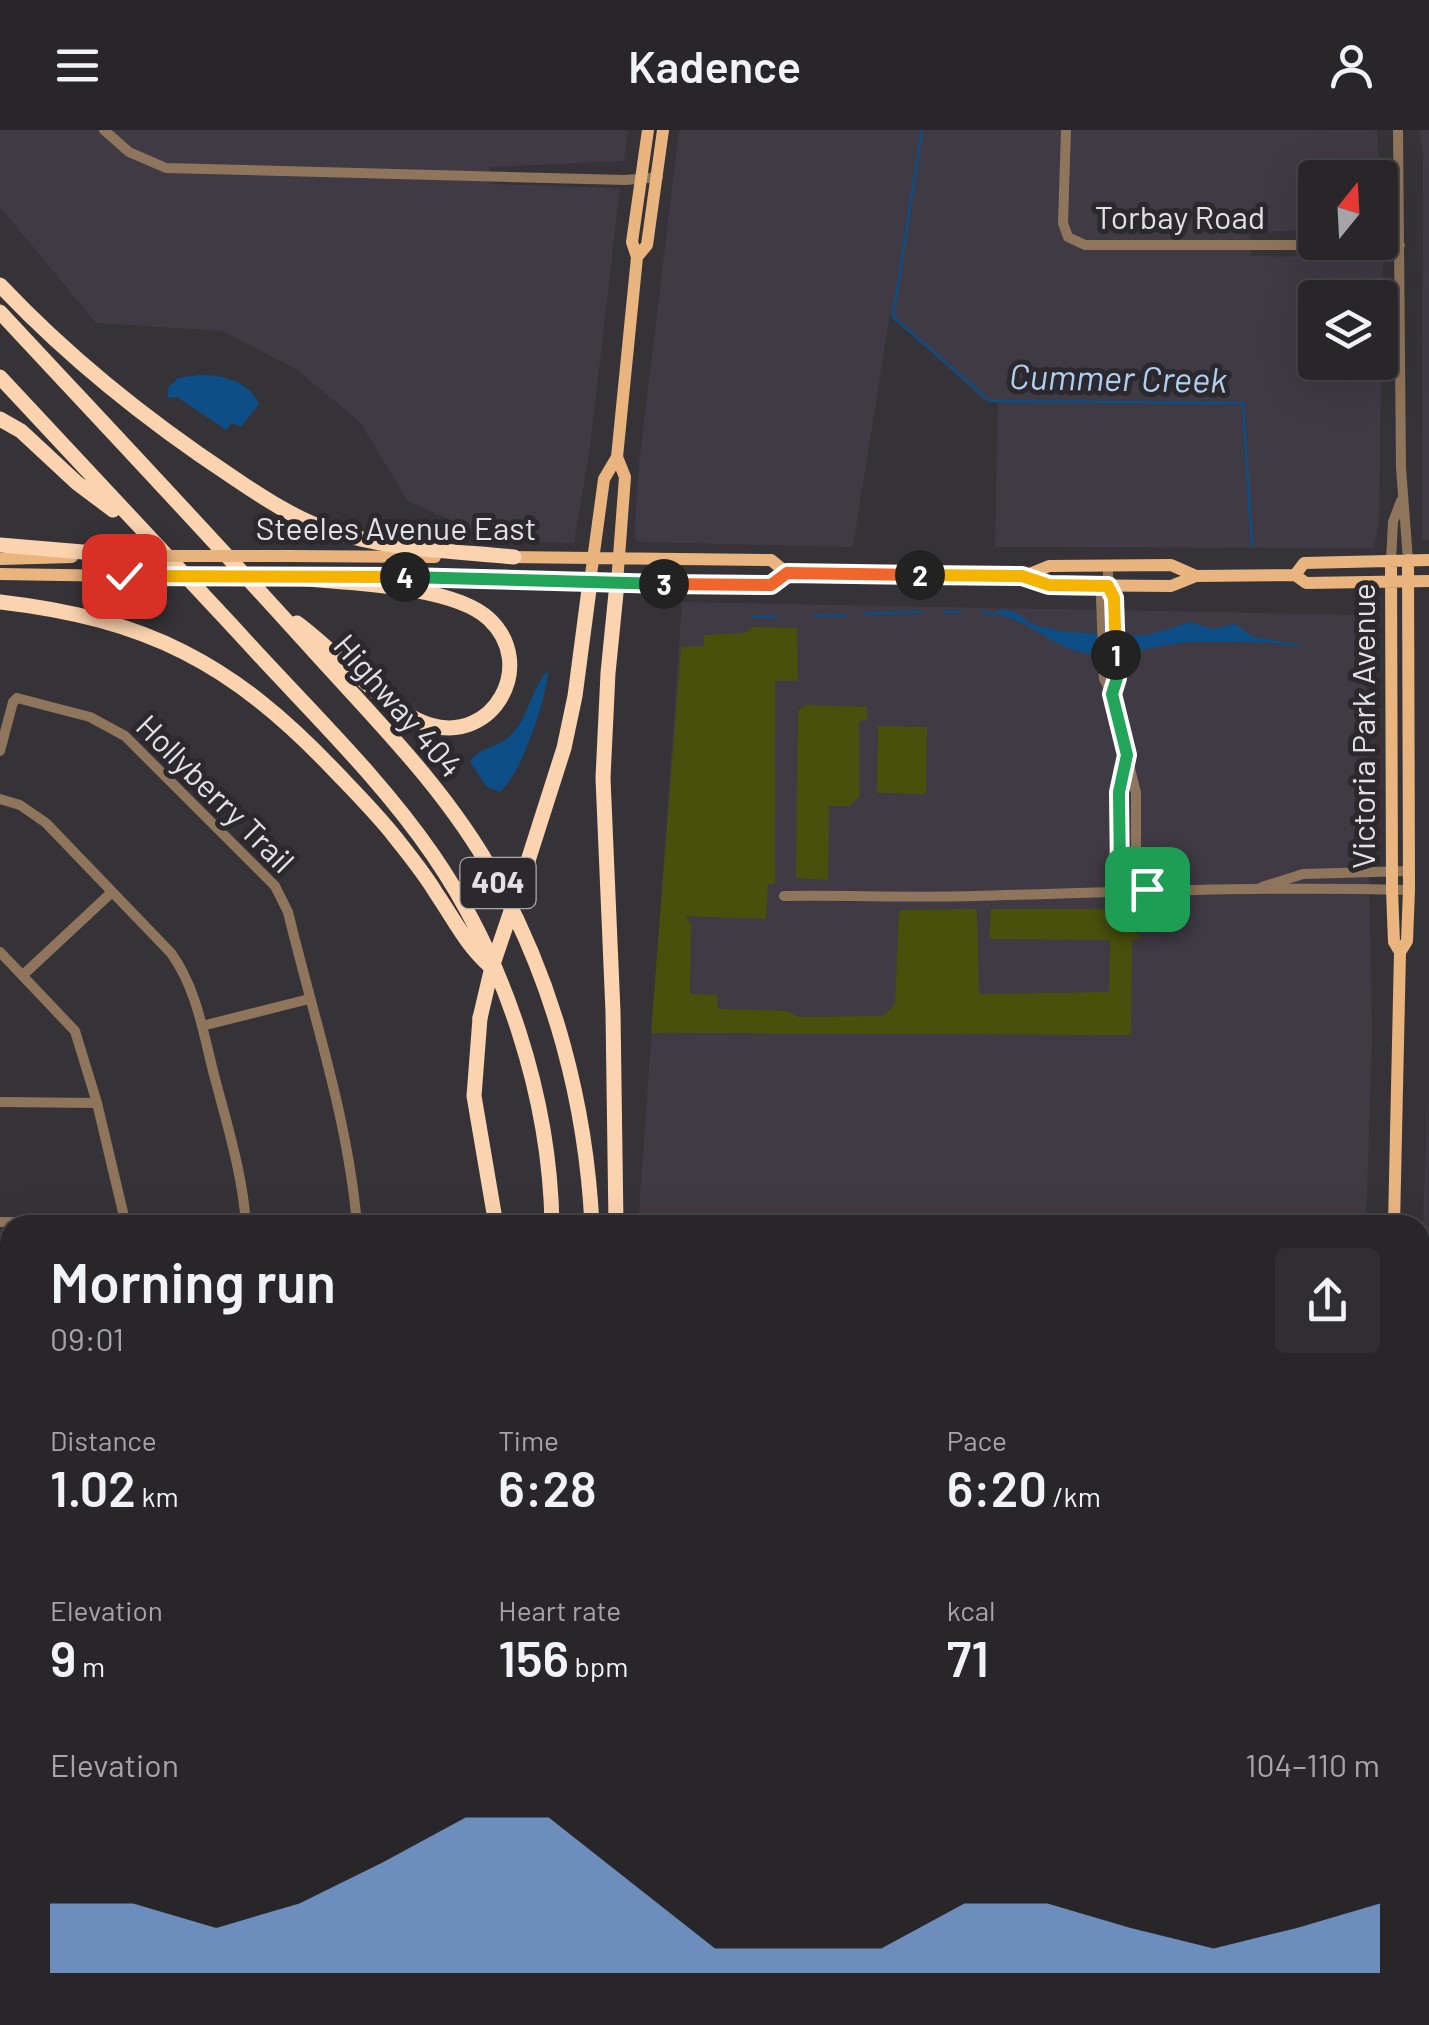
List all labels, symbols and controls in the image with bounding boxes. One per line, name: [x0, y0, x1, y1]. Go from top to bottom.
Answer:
icon: menu: [50, 38, 105, 93]
text: Kadence: [628, 38, 801, 92]
icon: person: [1324, 38, 1379, 93]
north arrow: [1298, 160, 1398, 260]
map controls: [1298, 160, 1398, 380]
street label: Torbay Road: [1095, 197, 1265, 235]
button: layers: [1298, 280, 1398, 380]
water label: Cummer Creek: [1009, 354, 1227, 400]
street label: Steeles Avenue East: [256, 508, 536, 546]
pin: [82, 534, 167, 619]
icon: check: [97, 549, 152, 604]
pin: 2: [895, 550, 945, 600]
pin: 4: [380, 552, 430, 602]
text: 2: [912, 558, 928, 592]
pin: 3: [639, 559, 689, 609]
text: 4: [397, 560, 413, 594]
text: 3: [656, 567, 672, 601]
street label: Victoria Park Avenue: [1343, 583, 1381, 869]
street label: Highway 404: [327, 626, 472, 784]
pin: 1: [1091, 630, 1141, 680]
text: 1: [1111, 638, 1121, 672]
street label: Hollyberry Trail: [130, 706, 303, 879]
pin: [1105, 847, 1190, 932]
road number: 404: [460, 858, 536, 908]
icon: arrive: [1120, 862, 1175, 917]
text: Morning run: [50, 1248, 336, 1314]
button: share: [1275, 1248, 1380, 1353]
text: 09:01: [50, 1319, 124, 1357]
text: Distance: [50, 1423, 157, 1457]
text: Time: [498, 1423, 559, 1457]
text: Pace: [947, 1423, 1007, 1457]
text: 1.02: [50, 1457, 136, 1517]
text: 6:28: [498, 1457, 597, 1517]
text: 6:20: [947, 1457, 1047, 1517]
text: km: [136, 1479, 179, 1513]
text: /km: [1047, 1479, 1101, 1513]
text: Elevation: [50, 1593, 163, 1627]
text: Heart rate: [498, 1593, 621, 1627]
text: kcal: [947, 1593, 995, 1627]
text: 9: [50, 1627, 76, 1687]
text: 156: [498, 1627, 569, 1687]
text: 71: [947, 1627, 989, 1687]
text: m: [76, 1649, 105, 1683]
text: bpm: [569, 1649, 628, 1683]
text: Elevation: [50, 1745, 179, 1783]
text: 104–110 m: [1245, 1745, 1380, 1783]

